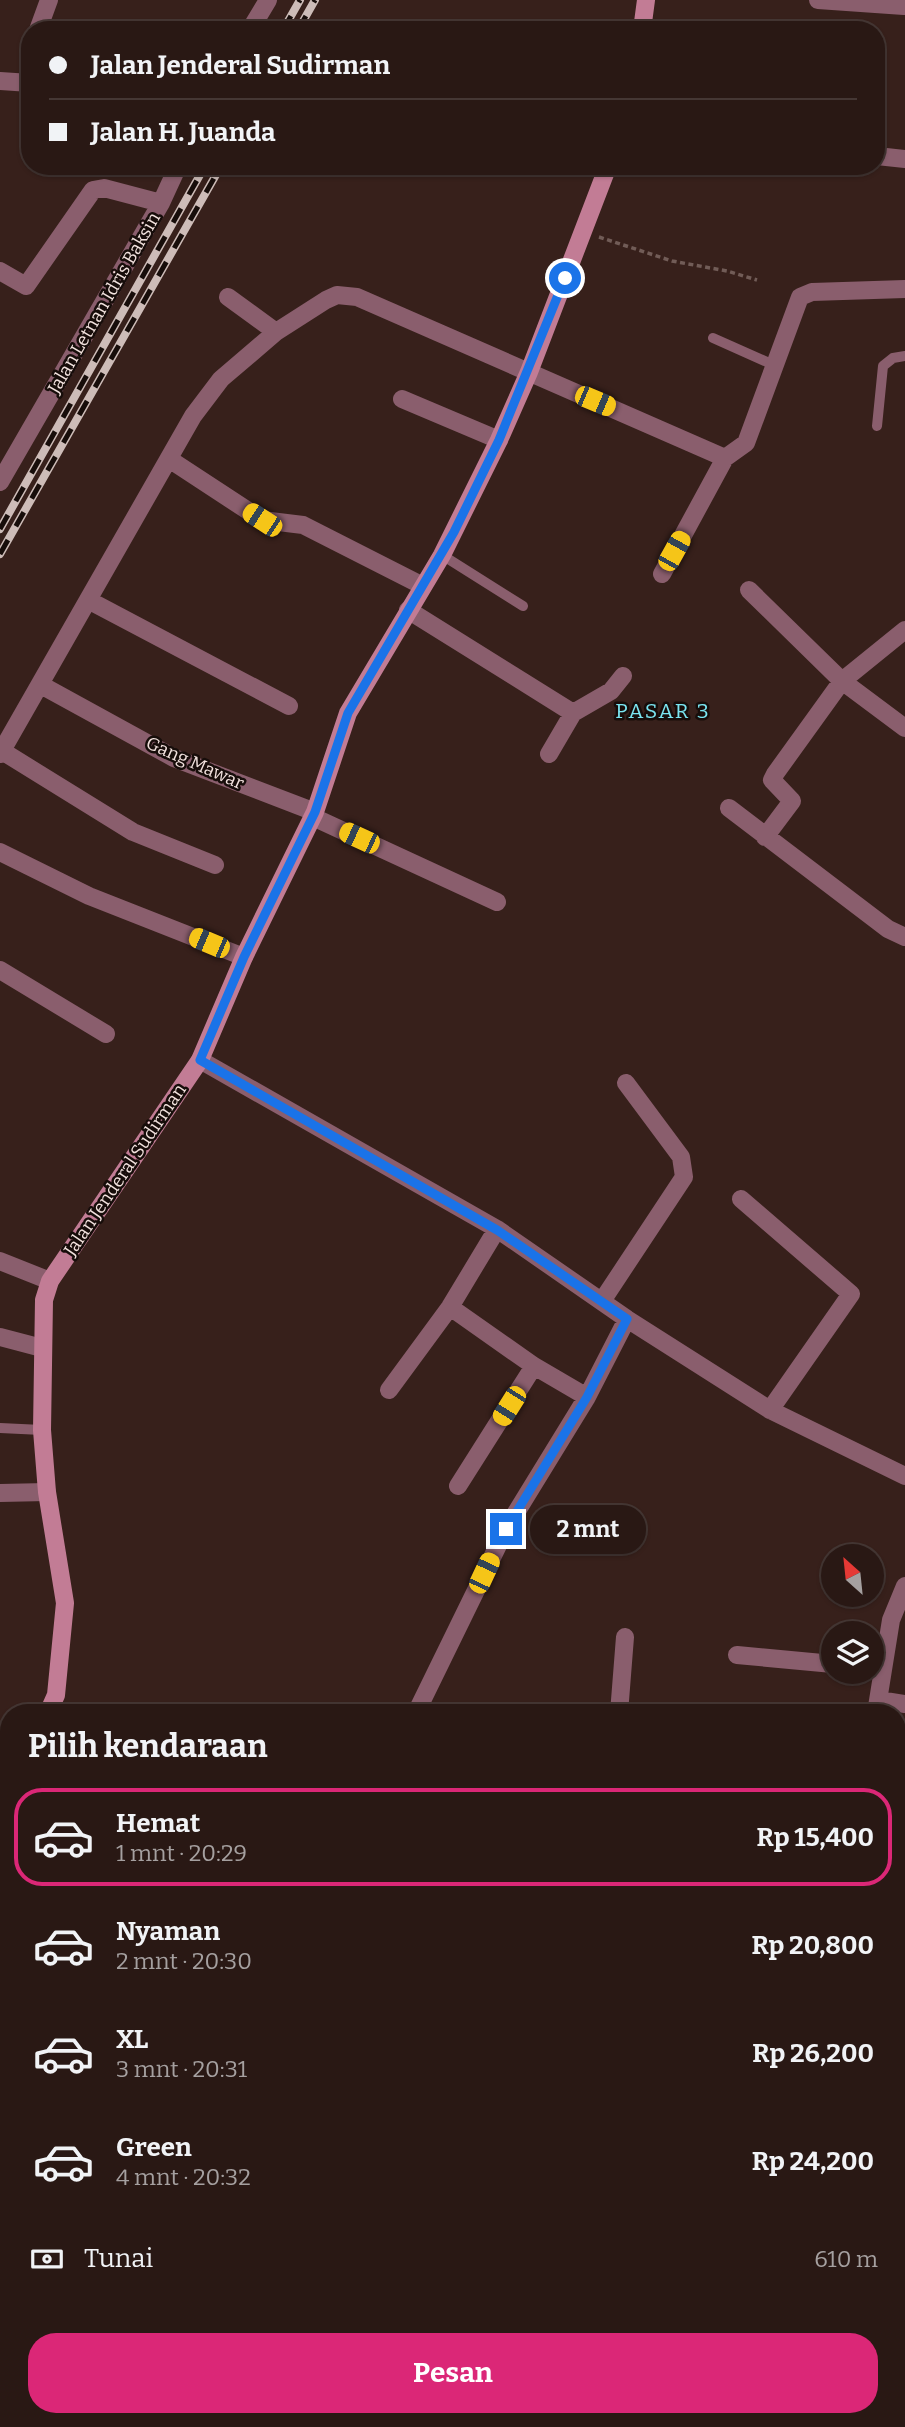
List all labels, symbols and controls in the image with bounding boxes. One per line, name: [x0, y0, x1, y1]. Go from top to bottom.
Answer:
text: Jalan Jenderal Sudirman: [91, 50, 390, 81]
text: Jalan H. Juanda: [91, 117, 276, 148]
street label: Jalan Letnan Idris Baksin: [43, 208, 165, 398]
route start: [549, 262, 581, 294]
car: [572, 383, 619, 419]
car: [239, 500, 286, 540]
car: [655, 528, 694, 574]
district label: PASAR 3: [615, 698, 711, 724]
street label: Gang Mawar: [143, 732, 247, 794]
car: [336, 820, 383, 856]
car: [186, 925, 233, 961]
street label: Jalan Jenderal Sudirman: [59, 1079, 191, 1261]
car: [489, 1383, 530, 1429]
callout: 2 mnt: [530, 1504, 646, 1554]
route end: [490, 1513, 522, 1545]
text: 2 mnt: [557, 1515, 619, 1543]
north arrow: [821, 1544, 884, 1606]
map controls: [821, 1544, 884, 1684]
car: [466, 1550, 503, 1596]
button: layers: [821, 1621, 884, 1684]
text: Pilih kendaraan: [28, 1727, 268, 1765]
icon: car: [32, 1806, 95, 1869]
text: Hemat: [116, 1808, 200, 1839]
text: Rp 15,400: [757, 1822, 874, 1853]
text: 1 mnt · 20:29: [116, 1839, 247, 1867]
icon: car: [32, 1914, 95, 1977]
text: Nyaman: [116, 1916, 220, 1947]
text: Rp 20,800: [751, 1930, 874, 1961]
text: 2 mnt · 20:30: [116, 1947, 252, 1975]
icon: car: [32, 2022, 95, 2085]
text: XL: [116, 2024, 148, 2055]
text: Rp 26,200: [752, 2038, 874, 2069]
text: 3 mnt · 20:31: [116, 2055, 247, 2083]
icon: car: [32, 2130, 95, 2193]
text: Green: [116, 2132, 192, 2163]
text: Rp 24,200: [752, 2146, 874, 2177]
text: 4 mnt · 20:32: [116, 2163, 251, 2191]
icon: cash: [28, 2240, 66, 2278]
text: Tunai: [84, 2243, 153, 2274]
text: 610 m: [814, 2245, 878, 2273]
button: Pesan: [28, 2333, 878, 2413]

